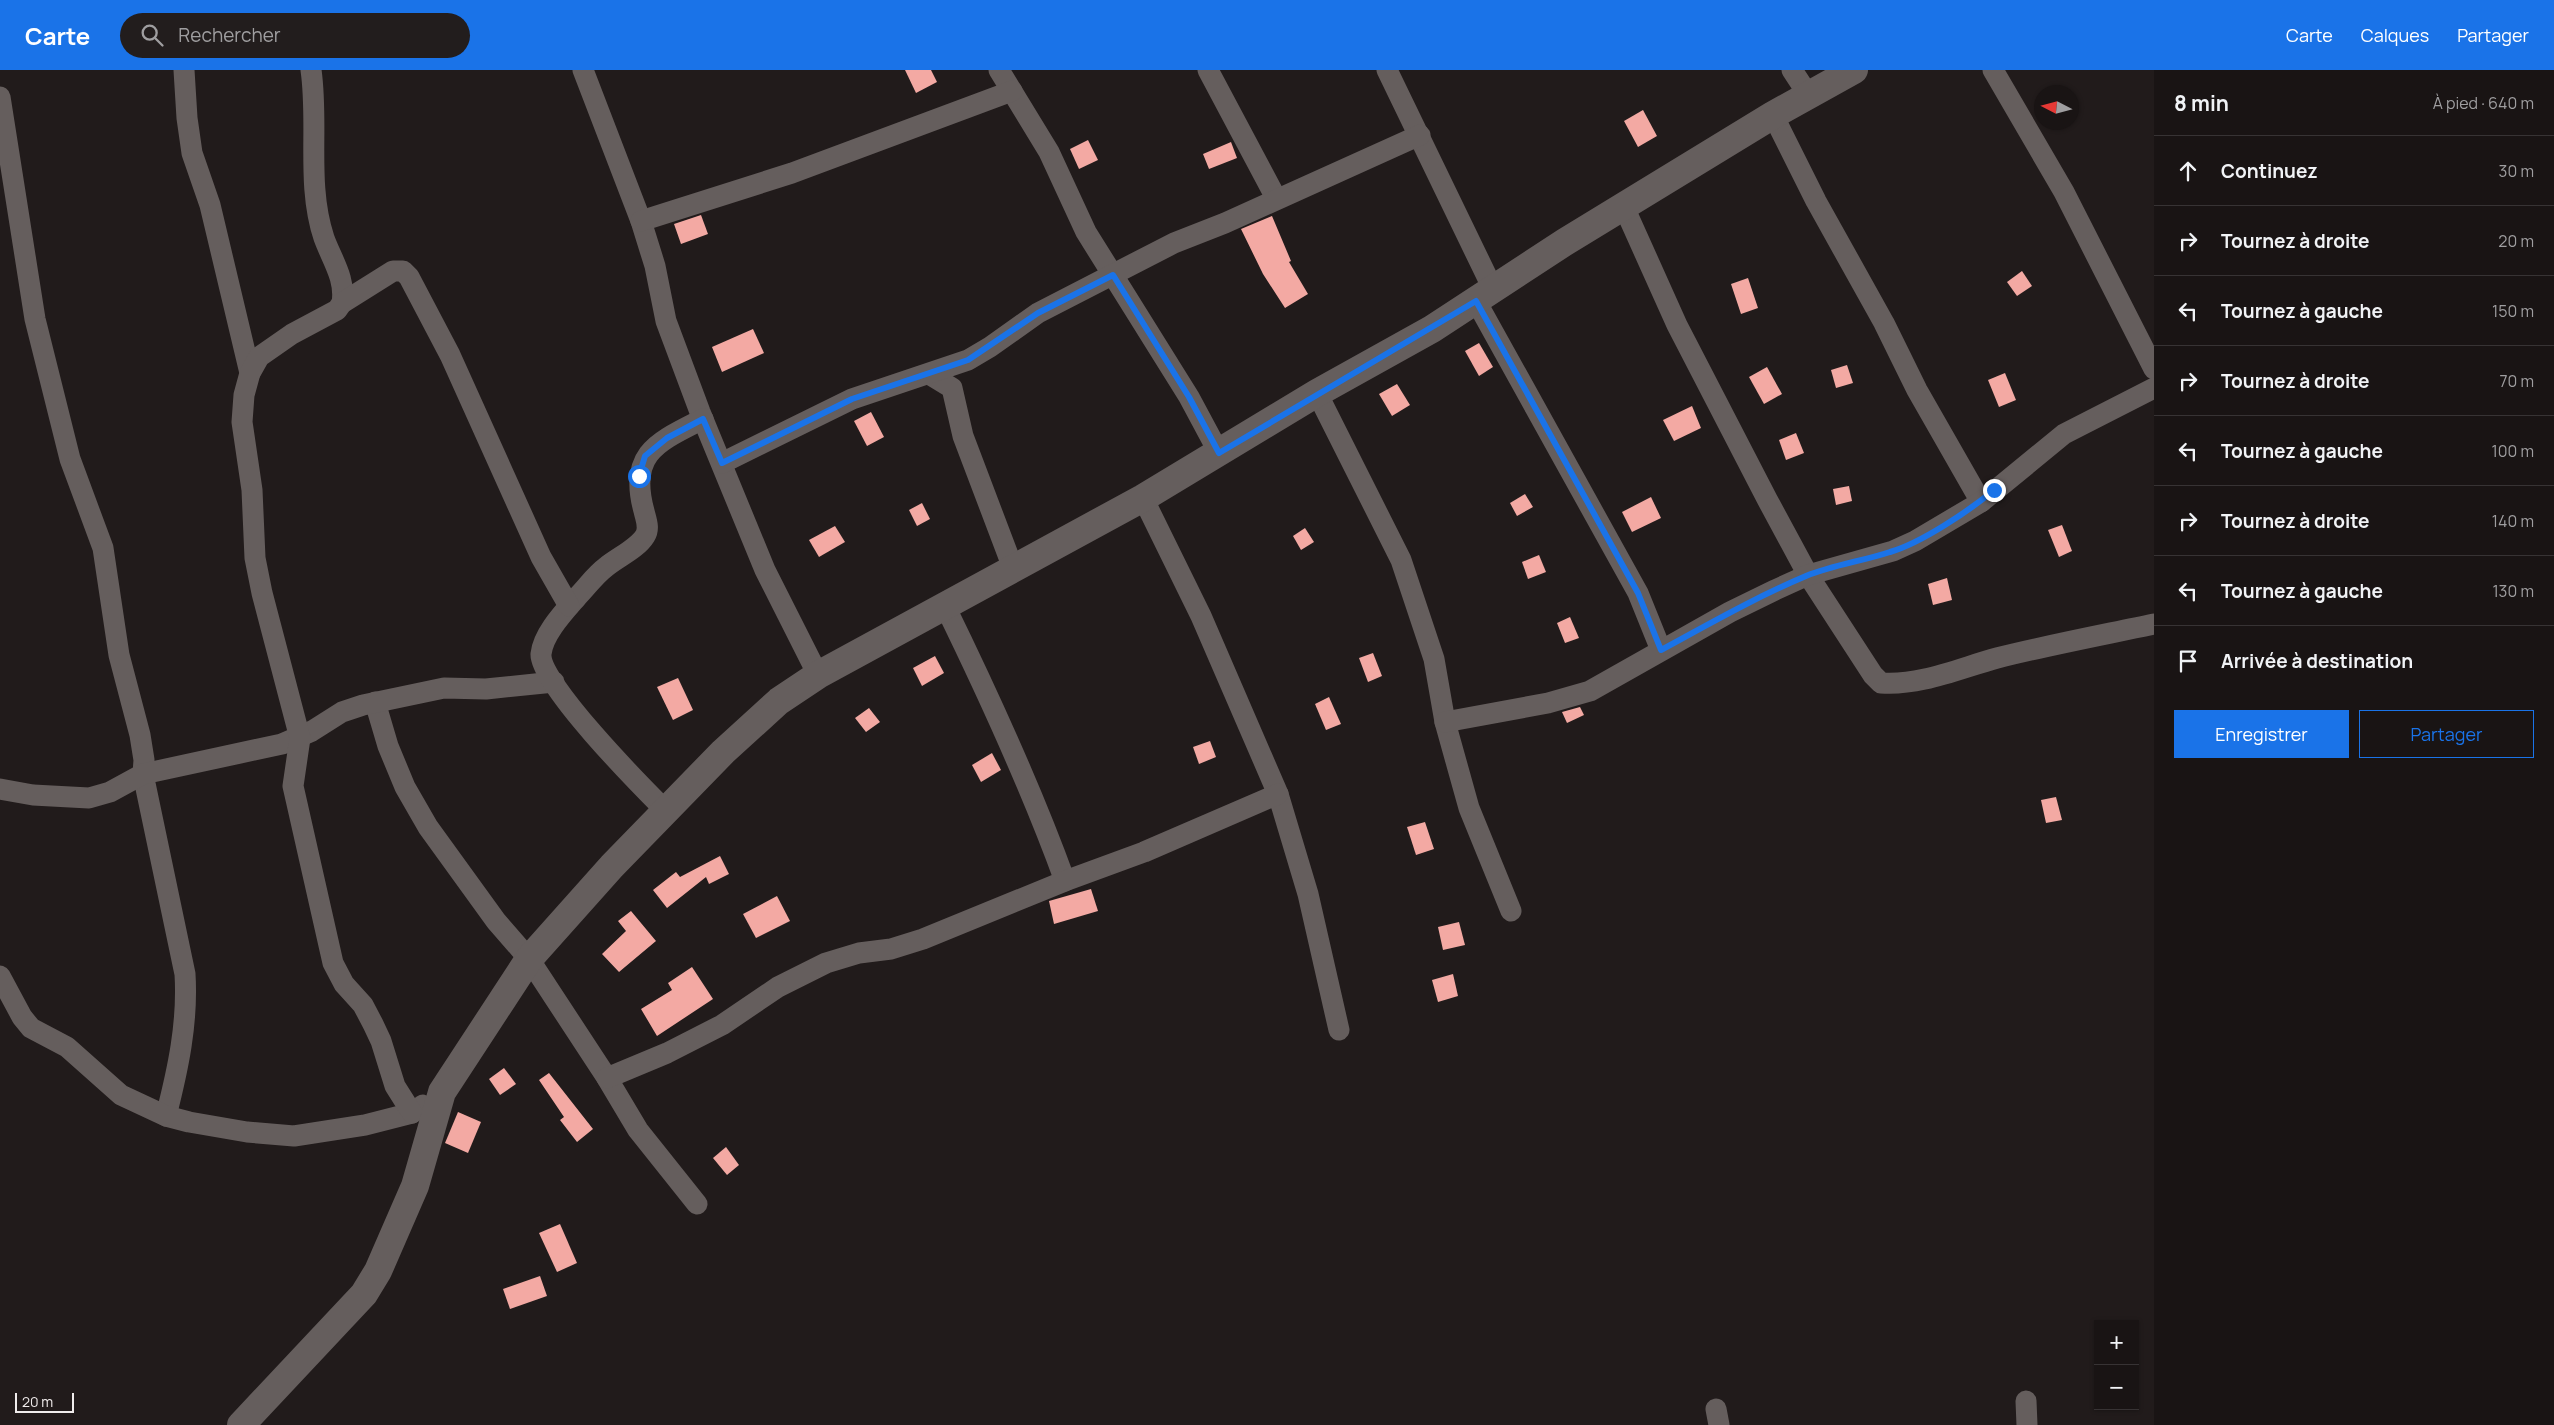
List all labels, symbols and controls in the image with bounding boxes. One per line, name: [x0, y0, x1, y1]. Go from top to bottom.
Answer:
search box: [120, 13, 470, 58]
text: Carte: [25, 19, 90, 52]
icon: search: [138, 21, 166, 49]
text: Rechercher: [178, 22, 281, 48]
text: Carte: [2286, 23, 2333, 47]
text: Calques: [2361, 23, 2429, 47]
text: Partager: [2457, 23, 2529, 47]
north arrow: [2034, 85, 2079, 130]
text: 8 min: [2174, 89, 2229, 117]
text: À pied · 640 m: [2433, 92, 2534, 114]
icon: ahead: [2174, 157, 2202, 185]
text: Continuez: [2221, 158, 2318, 184]
text: 30 m: [2499, 160, 2534, 182]
icon: right: [2174, 227, 2202, 255]
text: Tournez à droite: [2221, 228, 2369, 254]
text: 20 m: [2498, 230, 2534, 252]
icon: left: [2174, 297, 2202, 325]
text: Tournez à gauche: [2221, 298, 2383, 324]
text: 150 m: [2492, 300, 2534, 322]
icon: right: [2174, 367, 2202, 395]
text: Tournez à droite: [2221, 368, 2369, 394]
text: 70 m: [2499, 370, 2534, 392]
icon: left: [2174, 437, 2202, 465]
text: Tournez à gauche: [2221, 438, 2383, 464]
text: 100 m: [2491, 440, 2534, 462]
route start: [628, 465, 651, 488]
route end: [1983, 479, 2006, 502]
icon: right: [2174, 507, 2202, 535]
text: Tournez à droite: [2221, 508, 2369, 534]
text: 140 m: [2492, 510, 2534, 532]
icon: left: [2174, 577, 2202, 605]
text: Tournez à gauche: [2221, 578, 2383, 604]
text: 130 m: [2492, 580, 2534, 602]
icon: arrive: [2174, 647, 2202, 675]
text: Arrivée à destination: [2221, 648, 2413, 674]
button: Enregistrer: [2174, 710, 2349, 758]
button: Partager: [2359, 710, 2534, 758]
map controls: [2094, 1320, 2139, 1410]
button: +: [2094, 1320, 2139, 1365]
button: −: [2094, 1365, 2139, 1410]
scale bar: [15, 1390, 74, 1413]
text: 20 m: [22, 1392, 53, 1411]

